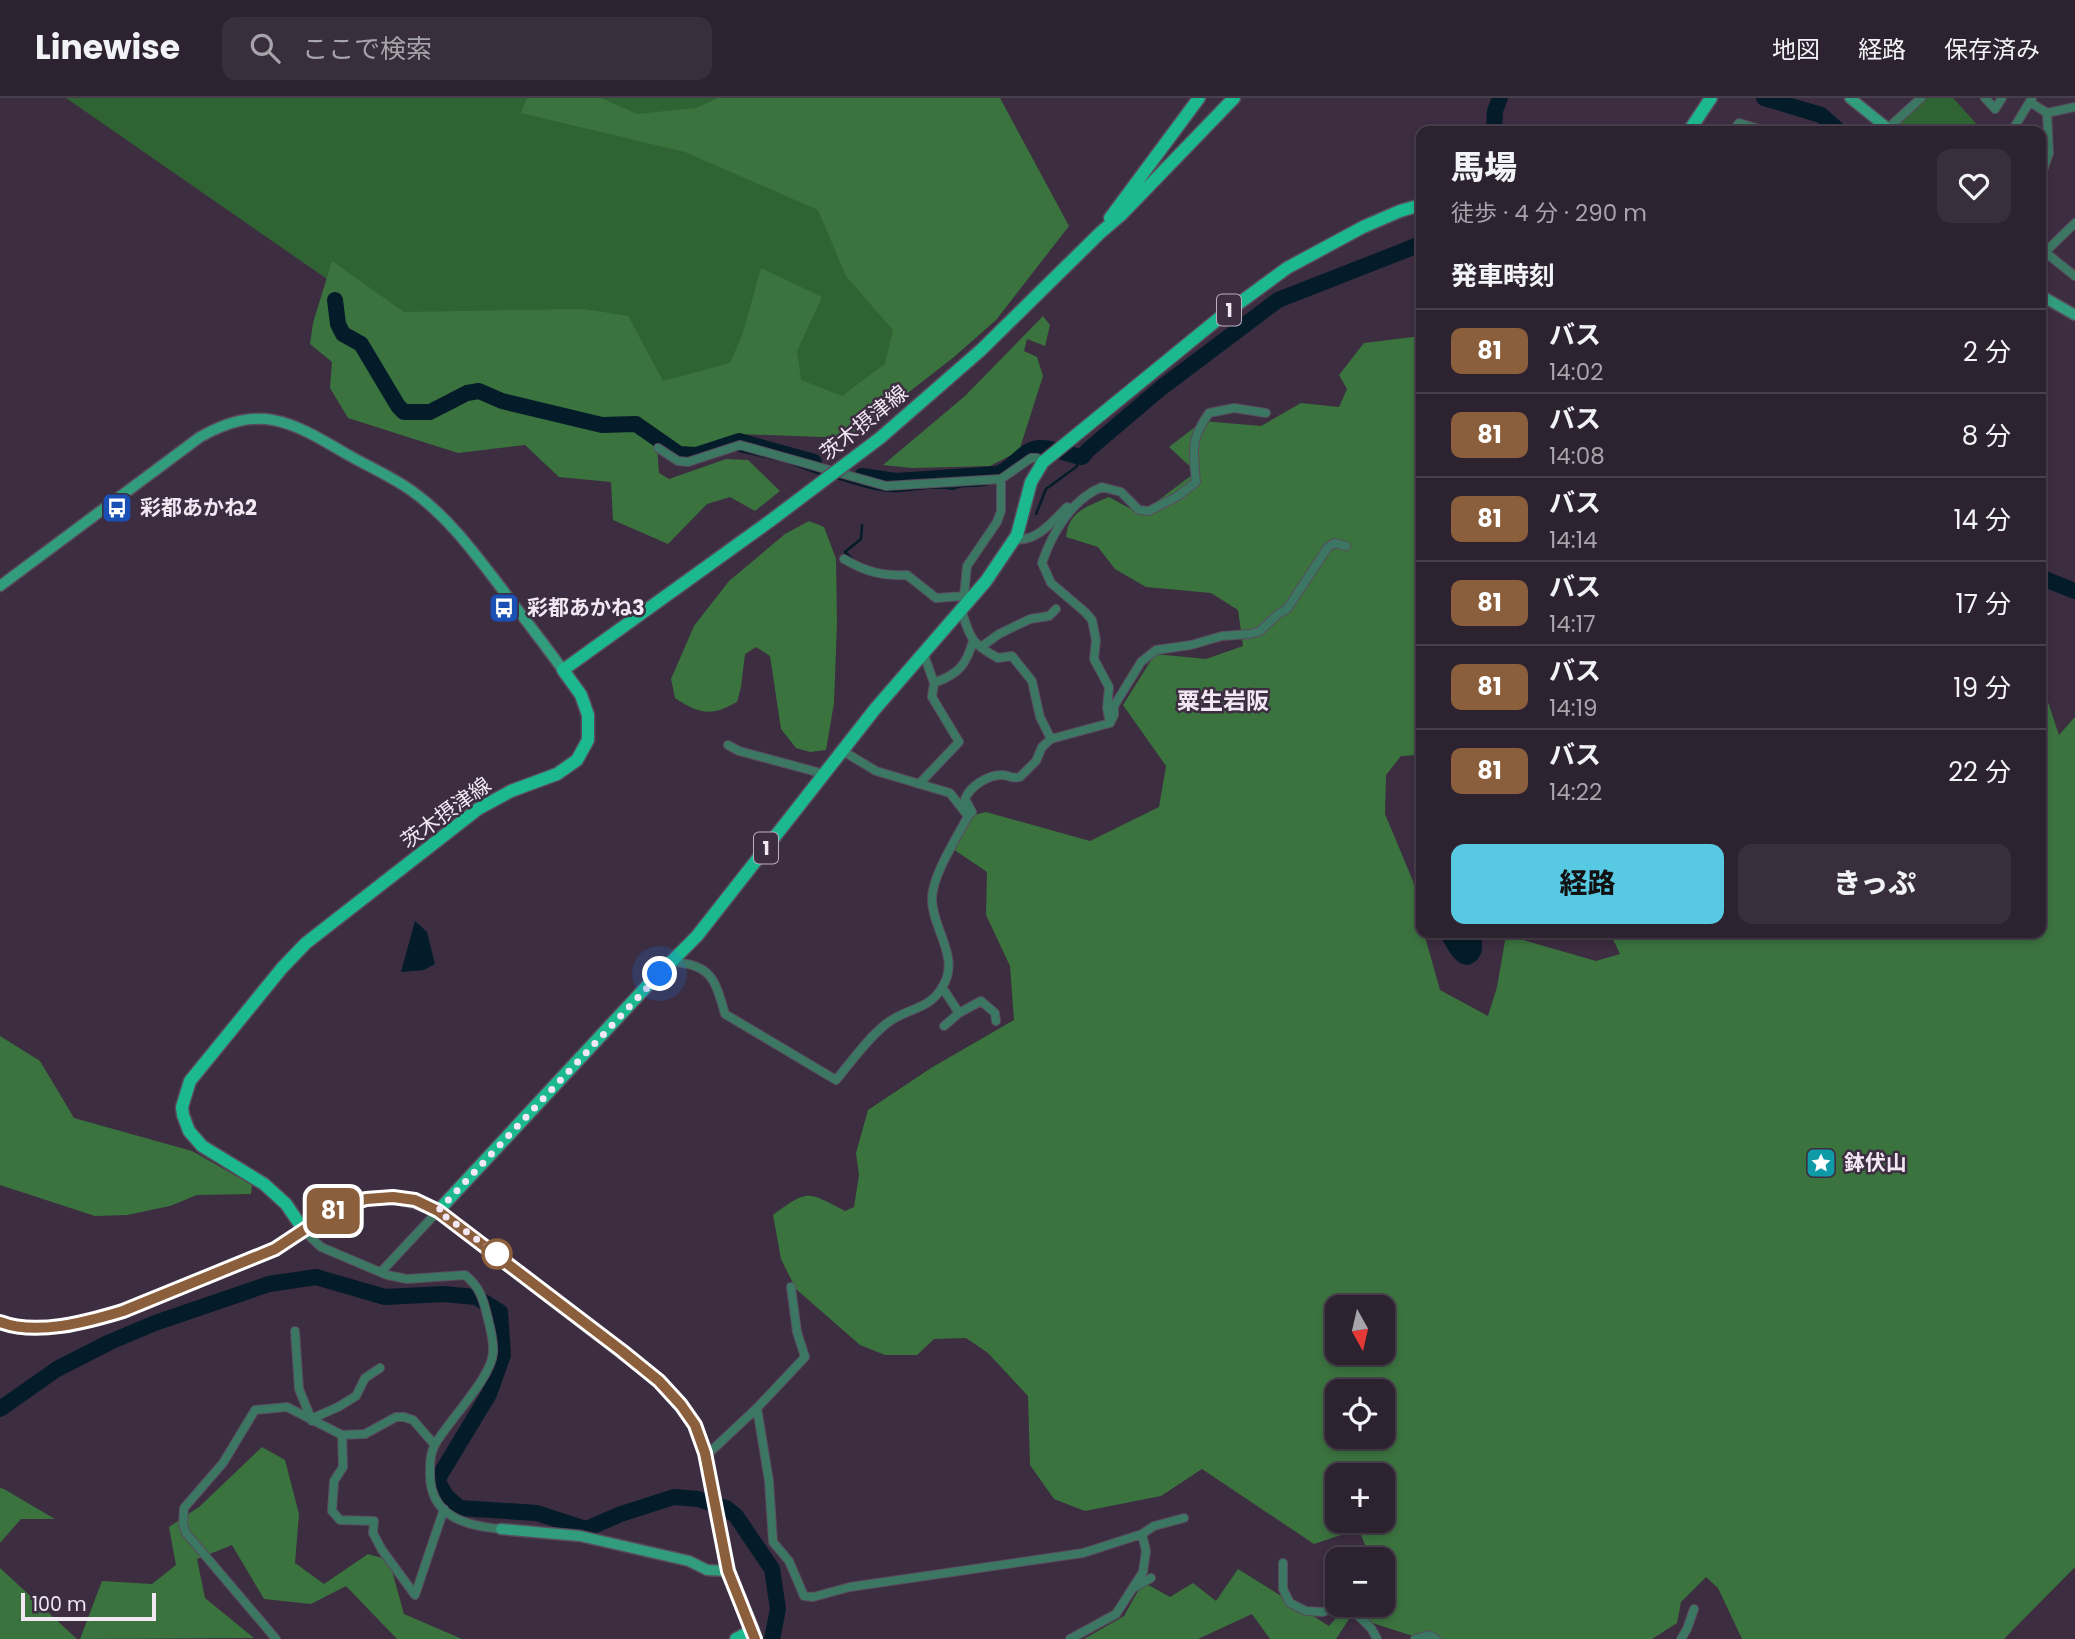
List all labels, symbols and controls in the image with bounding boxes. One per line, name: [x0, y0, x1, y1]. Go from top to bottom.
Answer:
search box: [222, 17, 712, 80]
text: Linewise: [35, 24, 180, 71]
icon: search: [246, 29, 284, 67]
text: ここで検索: [302, 31, 432, 67]
text: 地図: [1772, 33, 1820, 66]
text: 経路: [1858, 33, 1906, 66]
text: 保存済み: [1944, 33, 2040, 66]
text: 馬場: [1451, 144, 1517, 191]
button: heart: [1937, 149, 2011, 223]
text: 徒歩 · 4 分 · 290 m: [1451, 197, 1647, 229]
text: 発車時刻: [1451, 258, 1555, 294]
road number: 1: [1217, 294, 1241, 326]
text: バス: [1549, 317, 1601, 353]
text: 81: [1477, 334, 1502, 367]
text: 2 分: [1963, 334, 2011, 370]
text: 14:02: [1549, 356, 1603, 388]
street label: 茨木摂津線: [814, 378, 914, 467]
text: バス: [1549, 401, 1601, 437]
text: 81: [1477, 418, 1502, 451]
text: 8 分: [1962, 418, 2011, 454]
text: 14:08: [1549, 440, 1605, 472]
text: バス: [1549, 485, 1601, 521]
bus stop icon: 彩都あかね2: [100, 491, 134, 525]
place label: 彩都あかね2: [140, 493, 257, 522]
text: 81: [1477, 502, 1502, 535]
text: 14 分: [1953, 502, 2011, 538]
text: 14:14: [1549, 524, 1598, 556]
text: バス: [1549, 569, 1601, 605]
text: 81: [1477, 586, 1502, 619]
text: 17 分: [1956, 586, 2011, 622]
bus stop icon: 彩都あかね3: [487, 591, 521, 625]
place label: 彩都あかね3: [527, 593, 645, 622]
text: 14:17: [1549, 608, 1596, 640]
text: バス: [1549, 653, 1601, 689]
text: 81: [1477, 670, 1502, 703]
text: 19 分: [1953, 670, 2011, 706]
district label: 粟生岩阪: [1177, 685, 1269, 717]
text: 14:19: [1549, 692, 1598, 724]
text: バス: [1549, 737, 1601, 773]
text: 81: [1477, 754, 1502, 787]
text: 22 分: [1948, 754, 2011, 790]
street label: 茨木摂津線: [395, 770, 497, 855]
text: 14:22: [1549, 776, 1602, 808]
road number: 1: [754, 832, 778, 863]
button: 経路: [1451, 844, 1724, 924]
button: きっぷ: [1738, 844, 2011, 924]
your location: [642, 956, 677, 991]
place icon: 鉢伏山: [1804, 1146, 1838, 1180]
place label: 鉢伏山: [1844, 1148, 1907, 1177]
line badge: 81: [302, 1188, 364, 1234]
text: 81: [321, 1194, 345, 1227]
unlabelled marker: [482, 1239, 512, 1269]
north arrow: [1325, 1295, 1395, 1365]
map controls: [1325, 1295, 1395, 1617]
button: locate: [1325, 1379, 1395, 1449]
button: +: [1325, 1463, 1395, 1533]
button: −: [1325, 1547, 1395, 1617]
scale bar: [21, 1590, 156, 1622]
text: 100 m: [32, 1591, 87, 1618]

